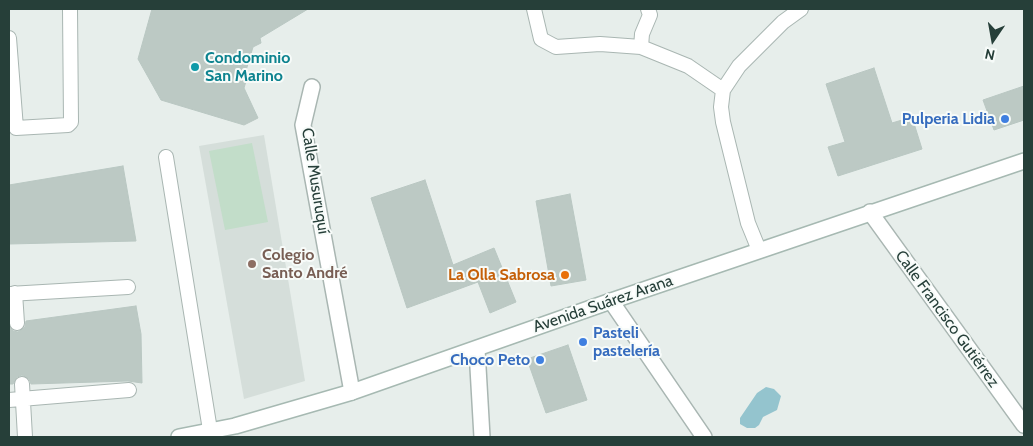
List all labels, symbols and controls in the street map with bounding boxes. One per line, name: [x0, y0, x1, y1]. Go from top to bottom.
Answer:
north arrow: [968, 15, 1018, 65]
text: N: [983, 45, 997, 65]
place label: Condominio San Marino: [205, 48, 290, 86]
marker: Condominio San Marino: [189, 61, 201, 73]
place label: Pulperia Lidia: [902, 109, 995, 129]
marker: Pulperia Lidia: [999, 113, 1011, 125]
street label: Calle Musuruquí: [297, 127, 333, 235]
place label: Colegio Santo André: [262, 245, 348, 283]
street label: Calle Francisco Gutiérrez: [891, 247, 1003, 391]
marker: Colegio Santo André: [246, 258, 258, 270]
place label: La Olla Sabrosa: [448, 265, 555, 285]
marker: La Olla Sabrosa: [559, 269, 571, 281]
street label: Avenida Suárez Arana: [531, 271, 675, 337]
place label: Pasteli pastelería: [593, 323, 660, 361]
marker: Pasteli pastelería: [577, 336, 589, 348]
place label: Choco Peto: [450, 350, 530, 370]
marker: Choco Peto: [534, 354, 546, 366]

